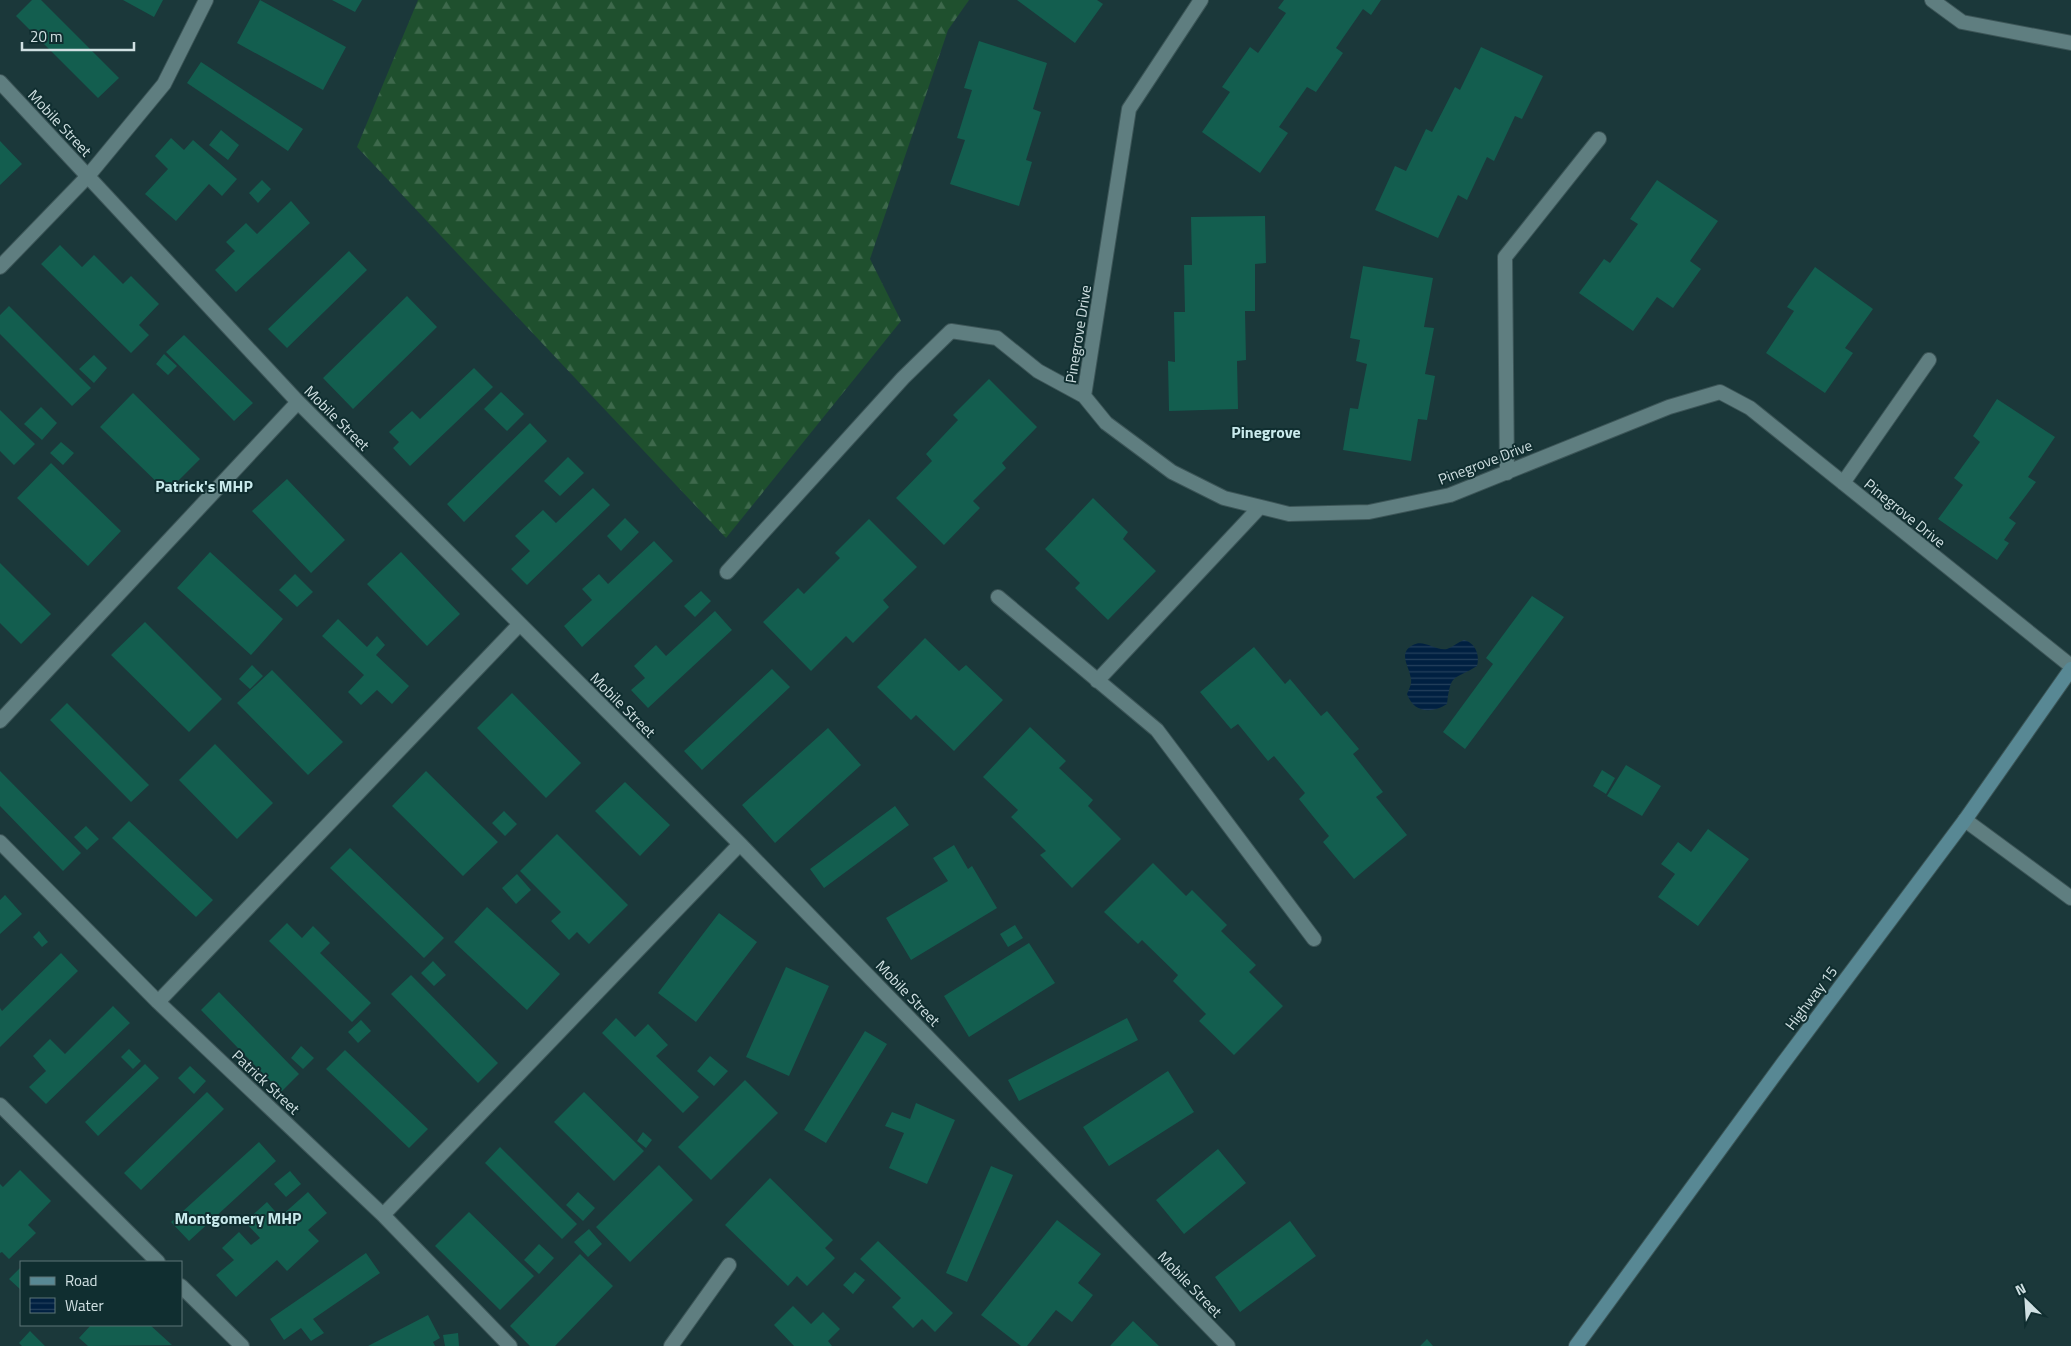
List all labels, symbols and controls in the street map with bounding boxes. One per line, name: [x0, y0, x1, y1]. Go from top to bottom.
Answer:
scale bar: [22, 20, 135, 52]
text: 20 m: [30, 25, 63, 48]
street label: Mobile Street: [23, 84, 98, 162]
street label: Pinegrove Drive: [1059, 283, 1097, 385]
street label: Mobile Street: [299, 380, 376, 457]
district label: Pinegrove: [1231, 420, 1301, 444]
street label: Pinegrove Drive: [1435, 434, 1535, 490]
street label: Pinegrove Drive: [1859, 473, 1951, 553]
district label: Patrick's MHP: [155, 474, 253, 498]
street label: Mobile Street: [585, 667, 662, 744]
street label: Mobile Street: [870, 955, 946, 1032]
street label: Highway 15: [1779, 961, 1843, 1035]
street label: Patrick Street: [227, 1044, 306, 1120]
district label: Montgomery MHP: [175, 1206, 302, 1230]
street label: Mobile Street: [1152, 1246, 1228, 1323]
legend: [20, 1261, 182, 1326]
text: Road: [65, 1269, 97, 1292]
north arrow: [2001, 1276, 2051, 1326]
text: N: [2011, 1277, 2029, 1300]
text: Water: [65, 1294, 104, 1317]

